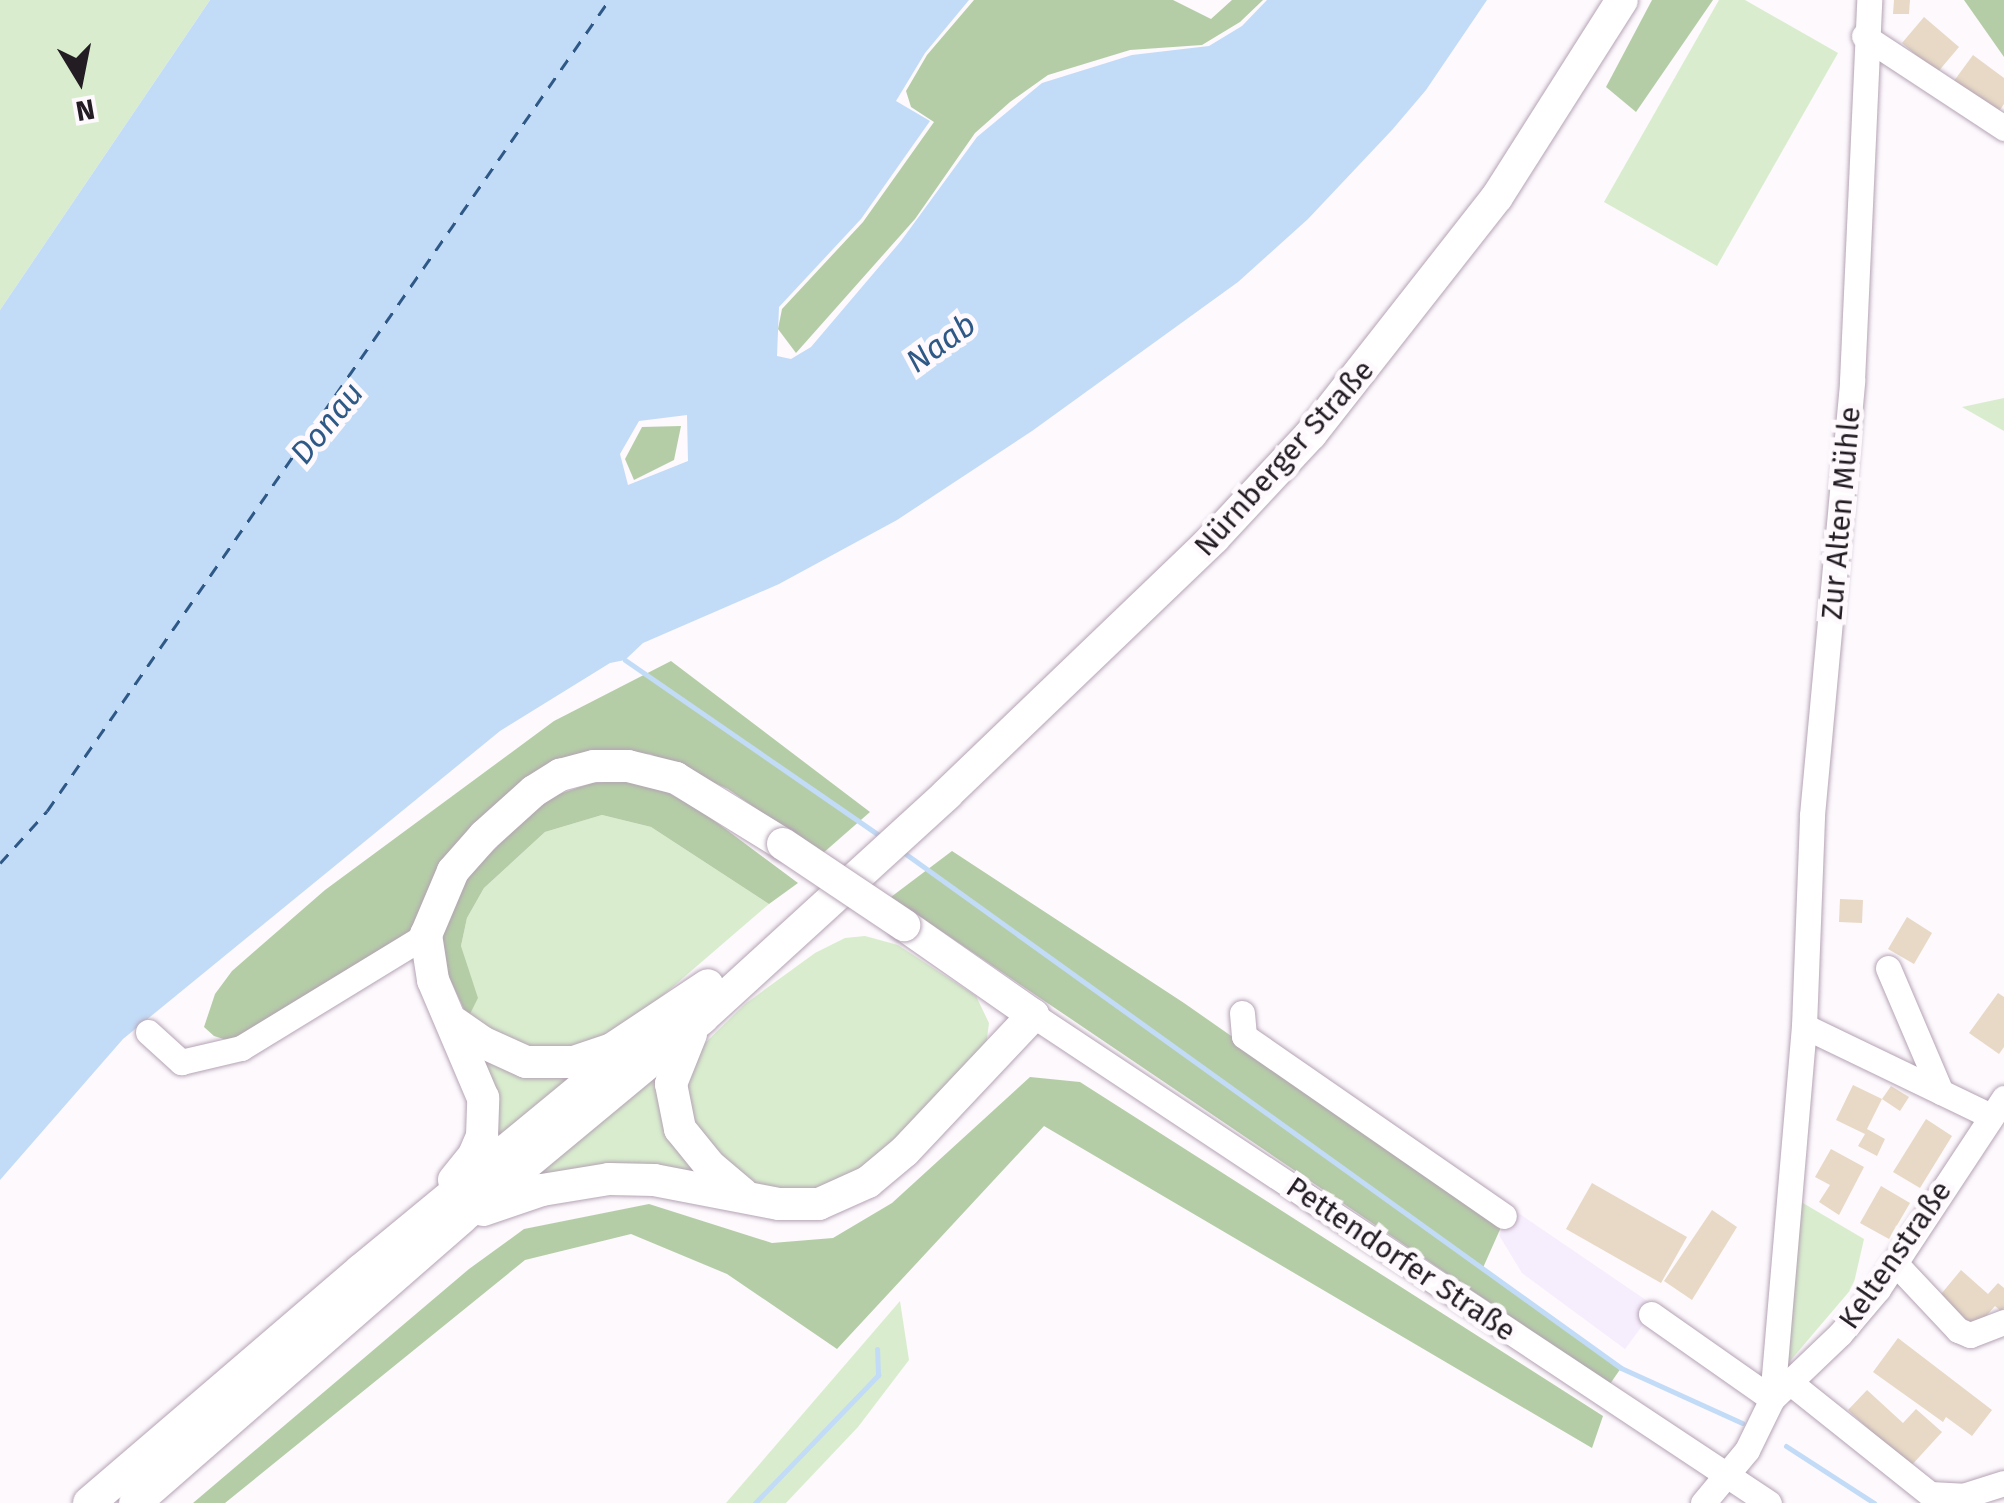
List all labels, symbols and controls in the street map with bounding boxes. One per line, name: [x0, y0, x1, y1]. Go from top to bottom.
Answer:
north arrow: [30, 30, 130, 130]
text: N: [73, 92, 97, 128]
water label: Naab: [899, 305, 983, 381]
street label: Nürnberger Straße: [1186, 352, 1382, 564]
water label: Donau: [282, 374, 372, 472]
street label: Zur Alten Mühle: [1814, 405, 1868, 621]
street label: Pettendorfer Straße: [1279, 1169, 1523, 1349]
street label: Keltenstraße: [1831, 1174, 1959, 1336]

